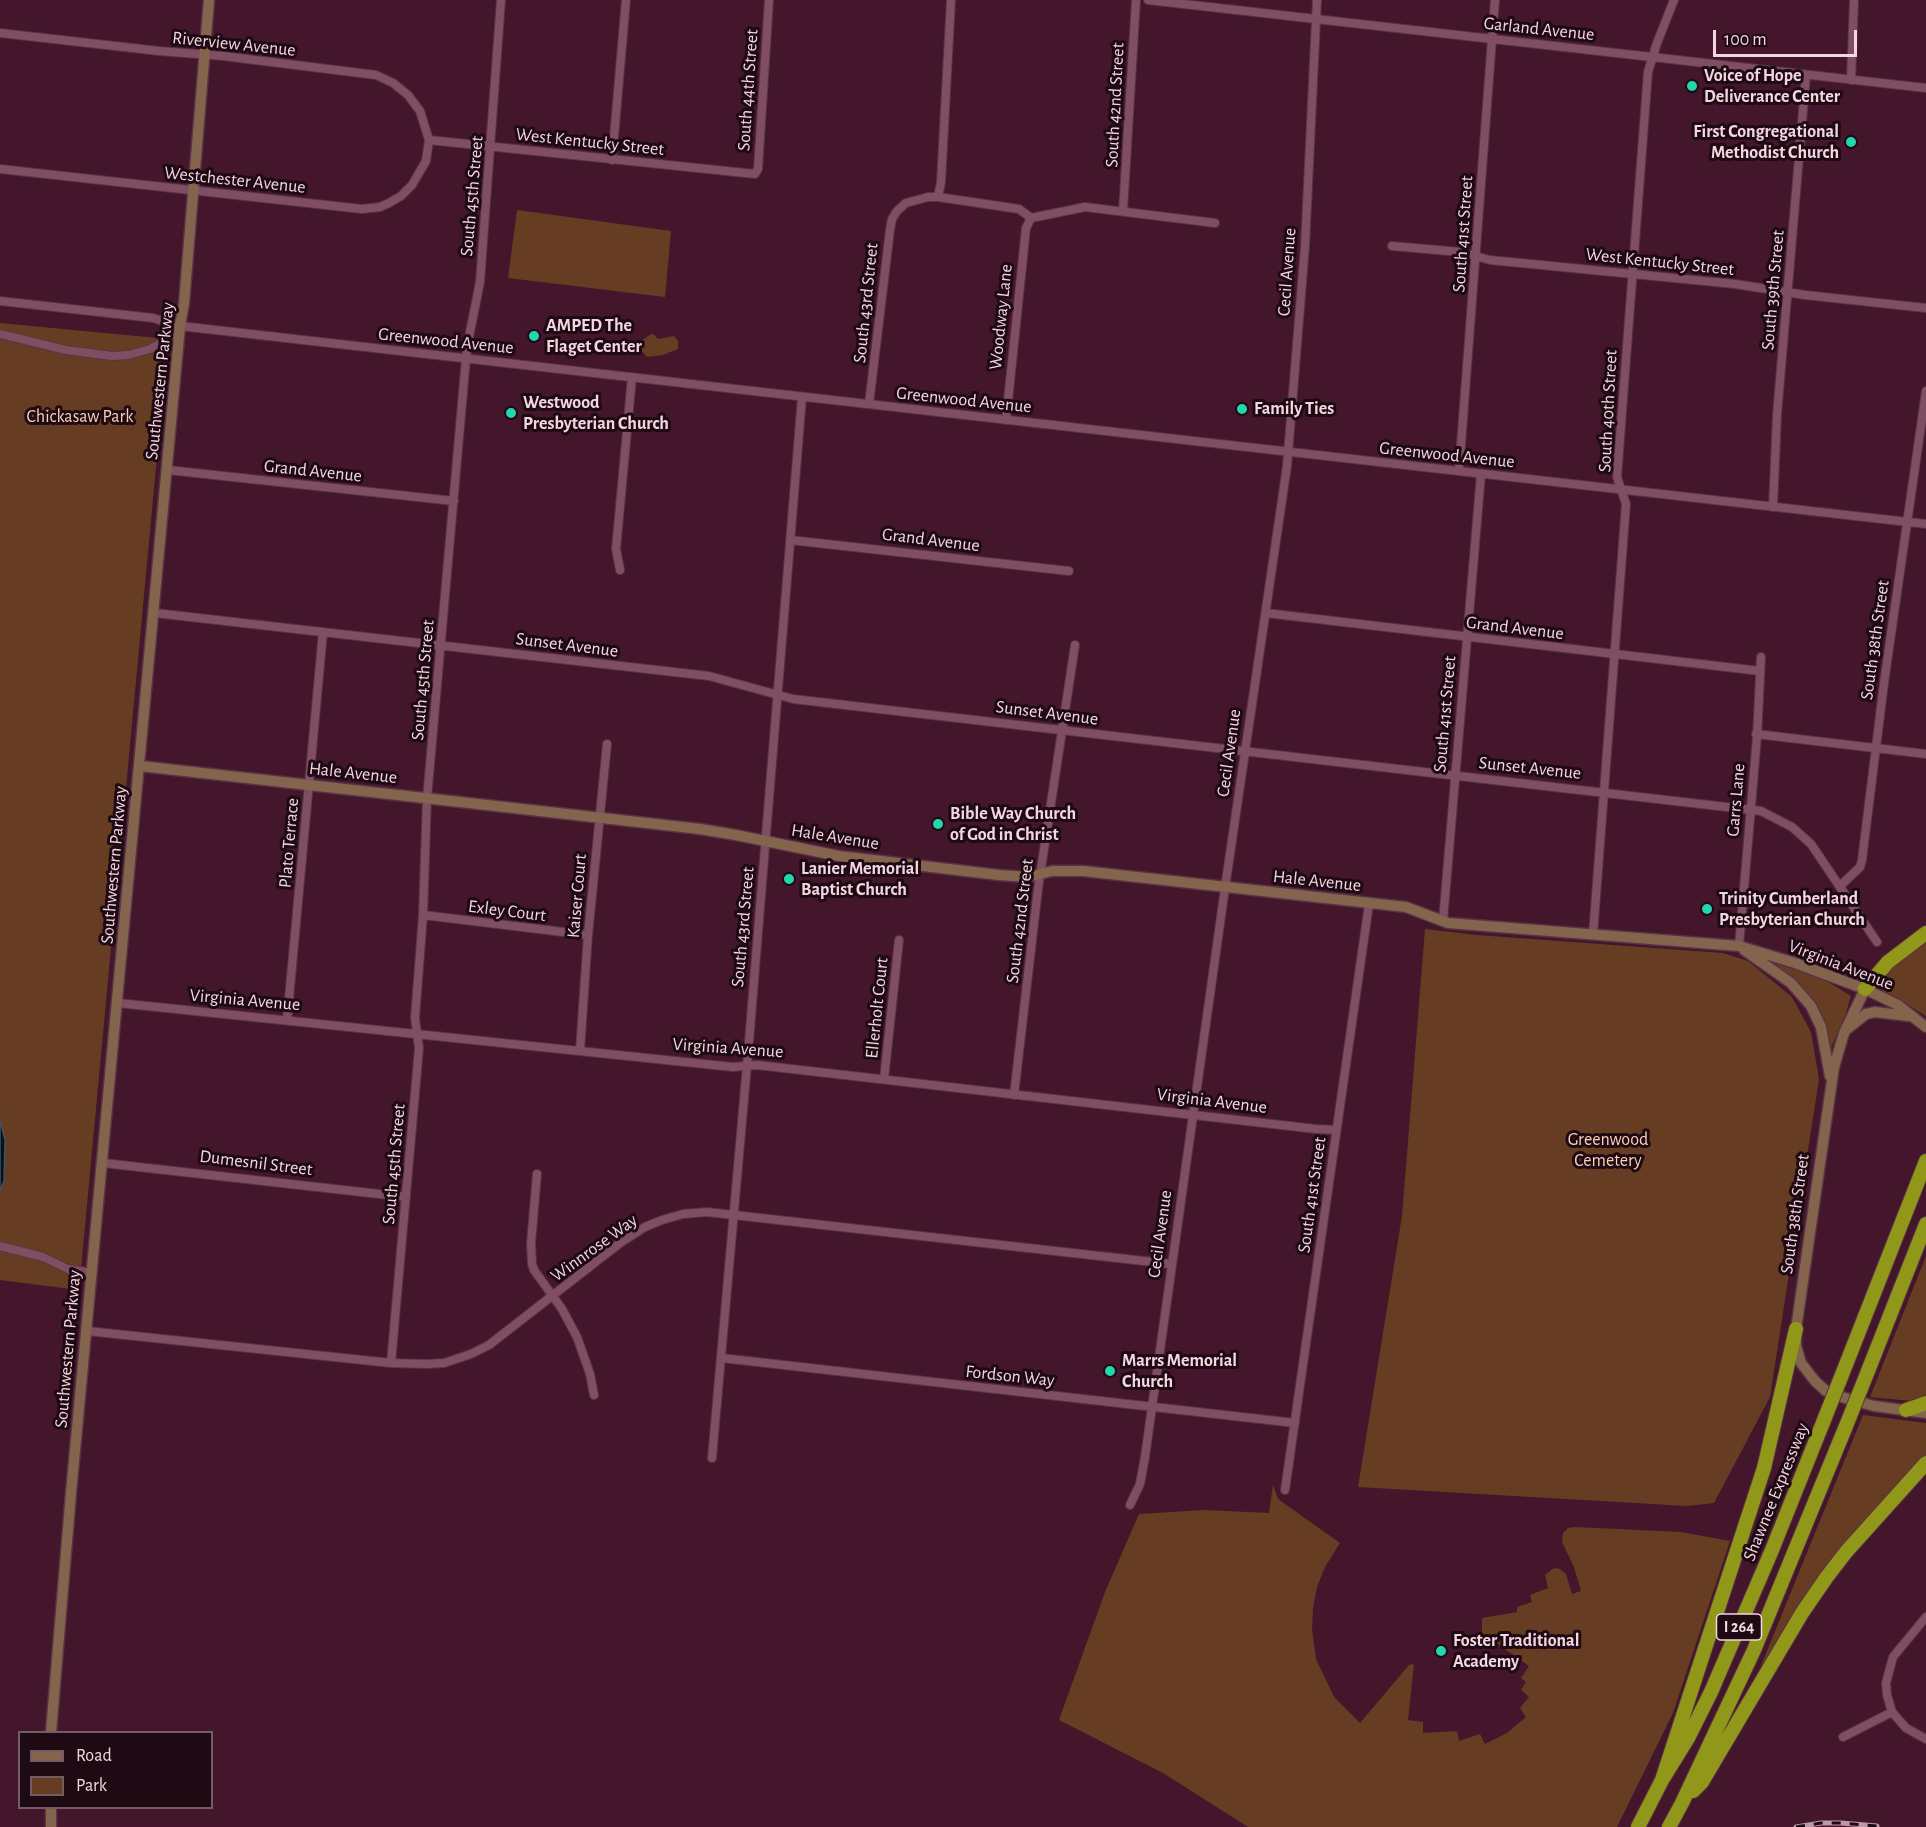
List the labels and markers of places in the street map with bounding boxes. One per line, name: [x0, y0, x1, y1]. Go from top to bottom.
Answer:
place label: Voice of Hope Deliverance Center: [1704, 65, 1840, 107]
marker: Voice of Hope Deliverance Center: [1685, 79, 1699, 93]
place label: First Congregational Methodist Church: [1693, 121, 1839, 164]
marker: First Congregational Methodist Church: [1844, 135, 1858, 149]
place label: AMPED The Flaget Center: [546, 315, 642, 358]
marker: AMPED The Flaget Center: [527, 329, 541, 343]
place label: Westwood Presbyterian Church: [523, 392, 669, 434]
place label: Family Ties: [1254, 398, 1334, 420]
marker: Family Ties: [1235, 402, 1249, 416]
marker: Westwood Presbyterian Church: [504, 406, 518, 420]
place label: Bible Way Church of God in Christ: [950, 803, 1076, 846]
marker: Bible Way Church of God in Christ: [931, 817, 945, 831]
place label: Lanier Memorial Baptist Church: [801, 858, 919, 900]
marker: Lanier Memorial Baptist Church: [782, 872, 796, 886]
place label: Trinity Cumberland Presbyterian Church: [1719, 888, 1865, 930]
marker: Trinity Cumberland Presbyterian Church: [1700, 902, 1714, 916]
place label: Marrs Memorial Church: [1122, 1350, 1237, 1392]
marker: Marrs Memorial Church: [1103, 1364, 1117, 1378]
place label: Foster Traditional Academy: [1453, 1630, 1579, 1672]
marker: Foster Traditional Academy: [1434, 1644, 1448, 1658]

